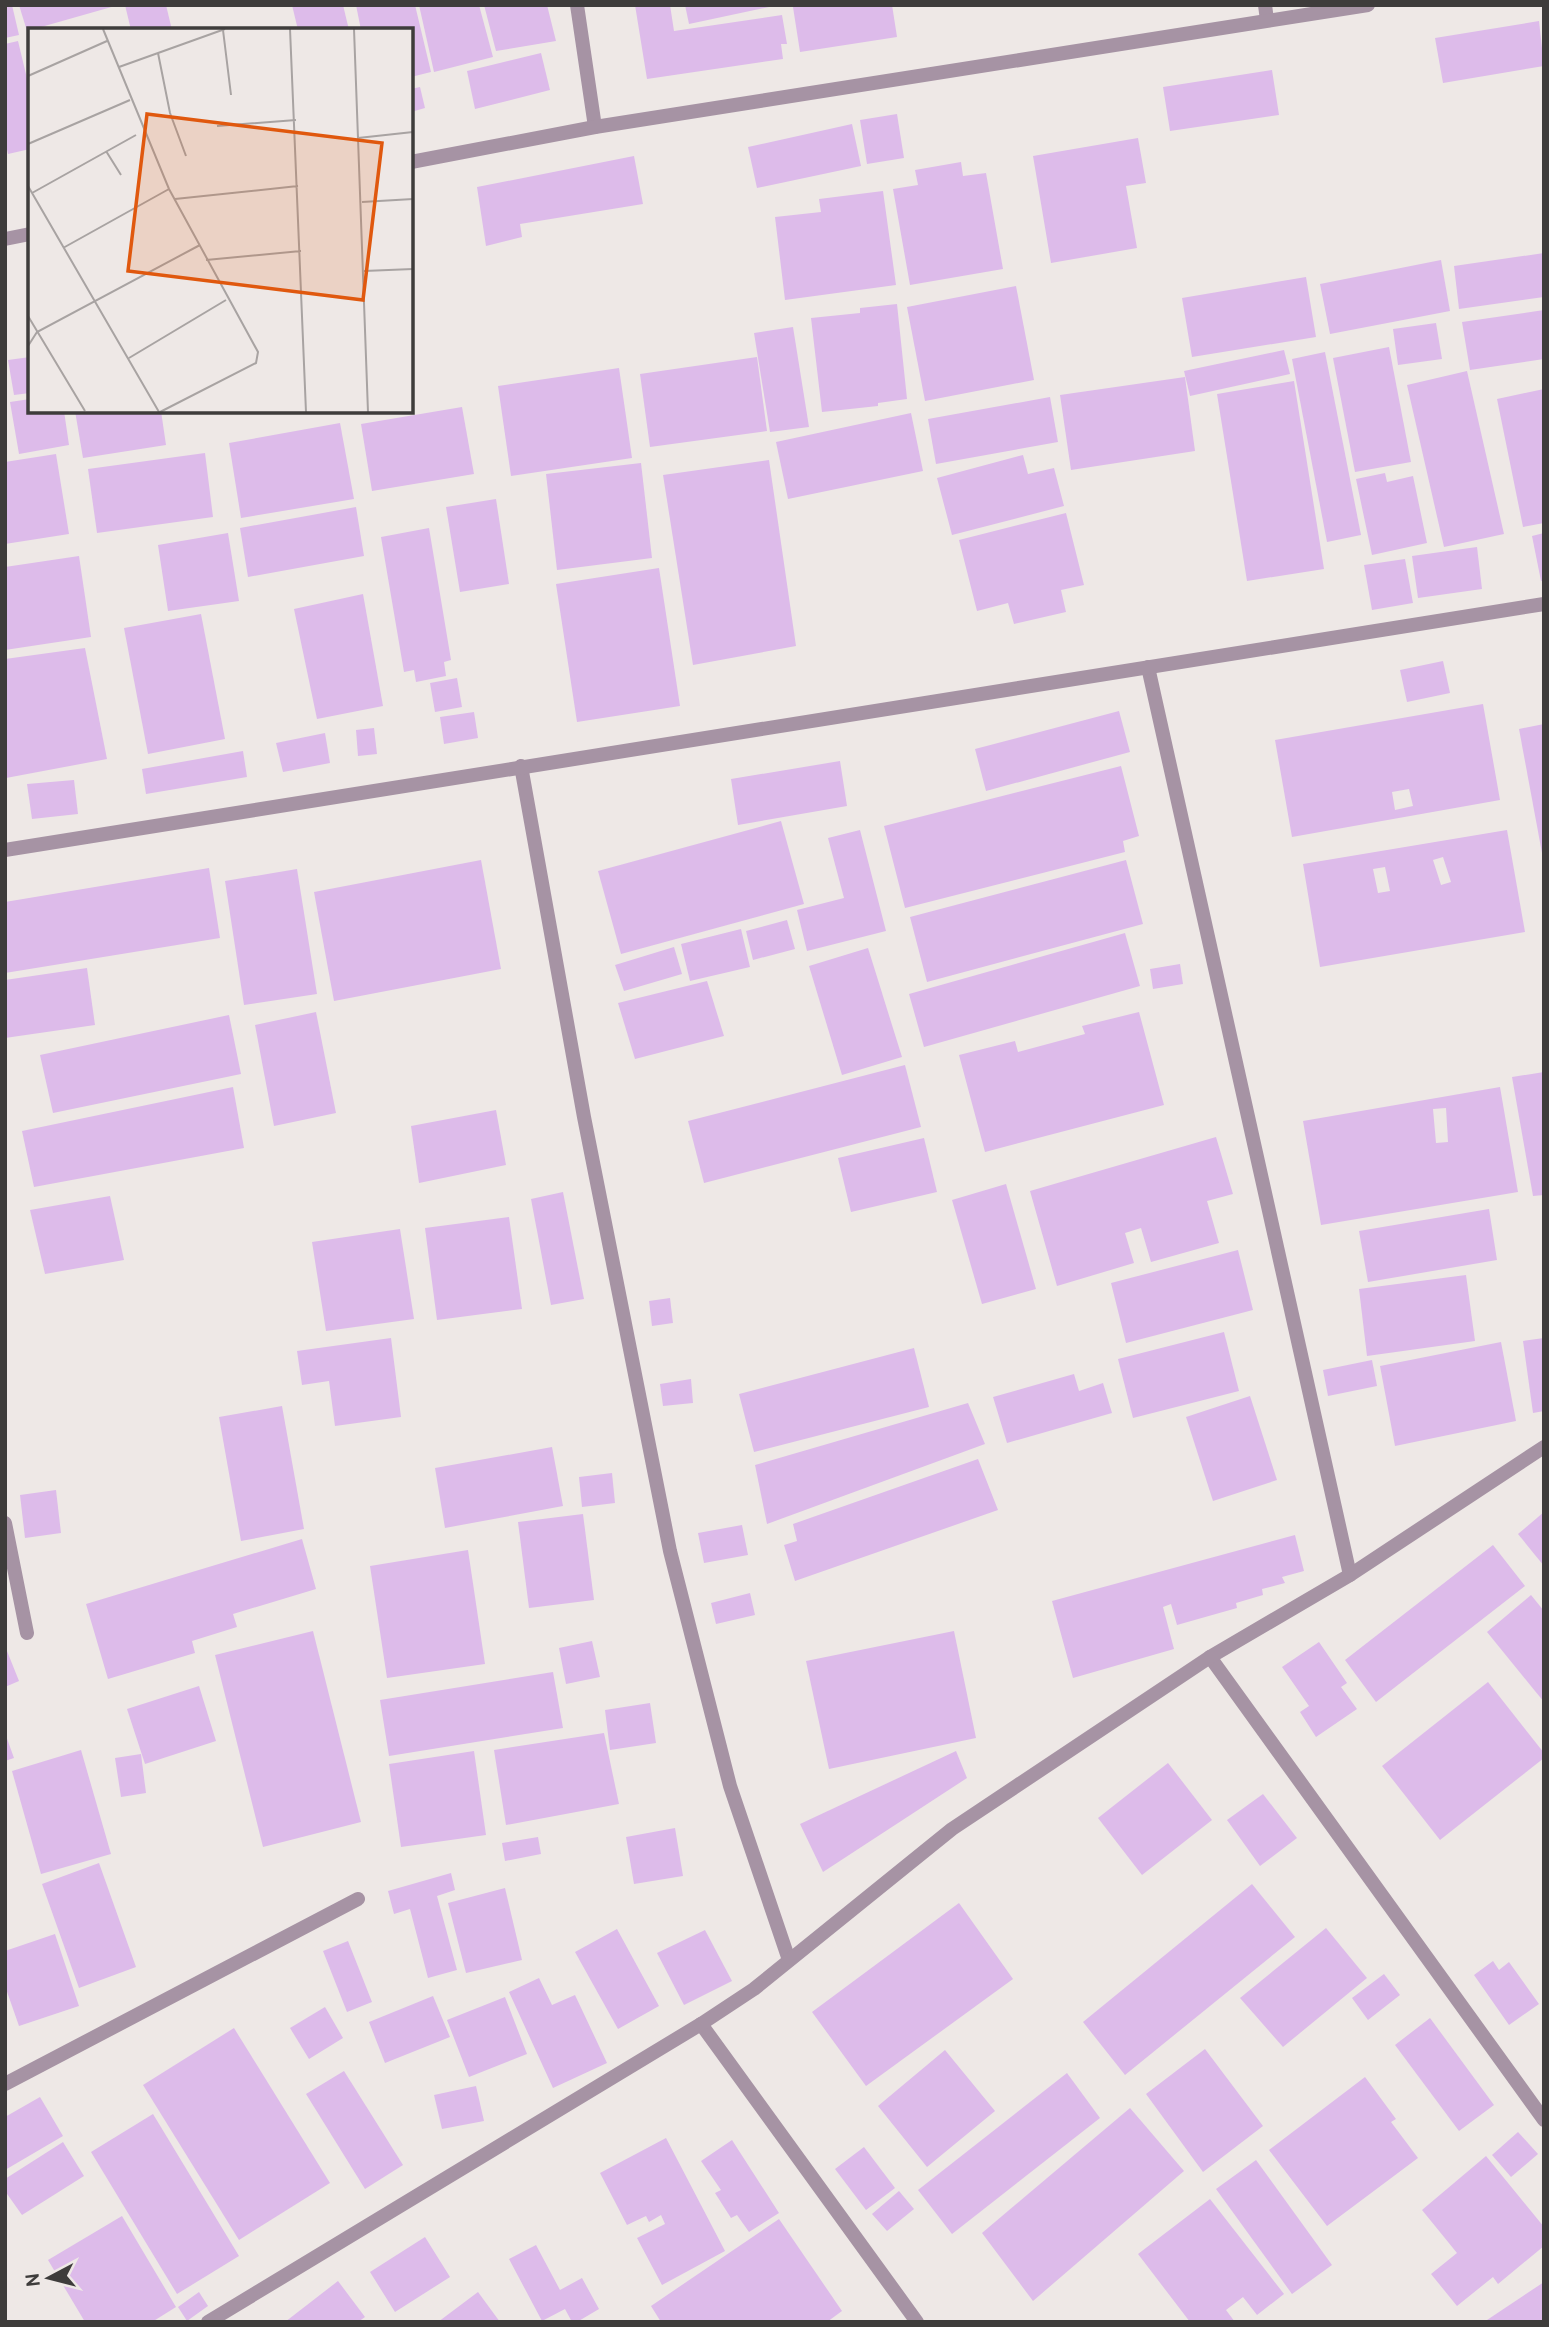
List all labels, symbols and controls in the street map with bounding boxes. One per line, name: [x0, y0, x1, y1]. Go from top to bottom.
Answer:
inset map: [28, 28, 413, 413]
north arrow: [14, 2243, 84, 2313]
text: N: [21, 2272, 47, 2288]

